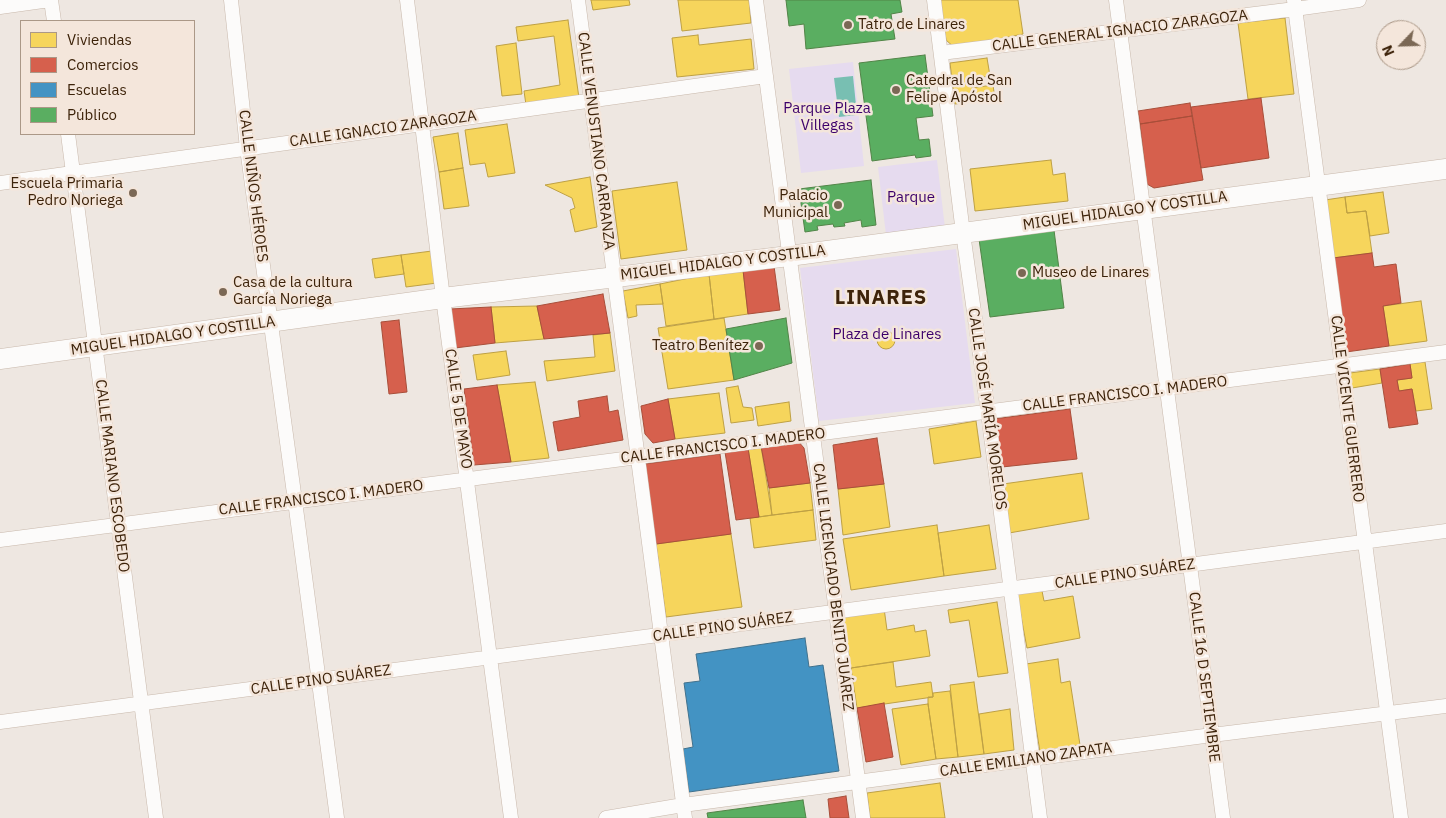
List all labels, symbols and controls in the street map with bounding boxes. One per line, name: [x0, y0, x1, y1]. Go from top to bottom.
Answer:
street label: CALLE GENERAL IGNACIO ZARAGOZA: [991, 6, 1249, 56]
place label: Tatro de Linares: [858, 16, 965, 34]
marker: Tatro de Linares: [842, 19, 854, 31]
legend: [20, 20, 195, 135]
north arrow: [1376, 20, 1426, 70]
text: Viviendas: [67, 30, 132, 49]
street label: CALLE VENUSTIANO CARRANZA: [574, 31, 618, 251]
text: N: [1378, 42, 1398, 59]
text: Comercios: [67, 55, 138, 74]
place label: Catedral de San Felipe Apóstol: [906, 72, 1012, 107]
text: Escuelas: [67, 80, 127, 99]
marker: Catedral de San Felipe Apóstol: [890, 84, 902, 96]
park label: Parque Plaza Villegas: [783, 100, 871, 135]
text: Público: [67, 105, 117, 124]
street label: CALLE IGNACIO ZARAGOZA: [288, 107, 478, 151]
street label: CALLE NIÑOS HÉROES: [235, 109, 271, 263]
place label: Escuela Primaria Pedro Noriega: [10, 175, 123, 210]
marker: Escuela Primaria Pedro Noriega: [127, 187, 139, 199]
place label: Palacio Municipal: [763, 187, 828, 222]
street label: MIGUEL HIDALGO Y COSTILLA: [1022, 188, 1228, 234]
park label: Parque: [887, 189, 935, 207]
marker: Palacio Municipal: [832, 199, 844, 211]
street label: MIGUEL HIDALGO Y COSTILLA: [619, 241, 827, 285]
place label: Museo de Linares: [1032, 264, 1149, 282]
marker: Museo de Linares: [1016, 267, 1028, 279]
place label: Casa de la cultura García Noriega: [233, 274, 353, 309]
marker: Casa de la cultura García Noriega: [217, 286, 229, 298]
district label: LINARES: [834, 286, 928, 310]
street label: CALLE JOSÉ MARÍA MORELOS: [964, 307, 1010, 511]
street label: MIGUEL HIDALGO Y COSTILLA: [70, 313, 276, 359]
street label: CALLE VICENTE GUERRERO: [1327, 314, 1367, 504]
park label: Plaza de Linares: [833, 326, 941, 344]
place label: Teatro Benítez: [652, 337, 749, 355]
marker: Teatro Benítez: [753, 340, 765, 352]
street label: CALLE 5 DE MAYO: [441, 348, 475, 470]
street label: CALLE FRANCISCO I. MADERO: [1022, 373, 1228, 415]
street label: CALLE MARIANO ESCOBEDO: [91, 378, 133, 574]
street label: CALLE FRANCISCO I. MADERO: [620, 425, 826, 467]
street label: CALLE LICENCIADO BENITO JUÁREZ: [809, 462, 857, 712]
street label: CALLE FRANCISCO I. MADERO: [218, 477, 424, 519]
street label: CALLE PINO SUÁREZ: [1054, 555, 1196, 593]
street label: CALLE 16 D SEPTIEMBRE: [1185, 591, 1223, 763]
street label: CALLE PINO SUÁREZ: [652, 608, 794, 646]
street label: CALLE PINO SUÁREZ: [250, 661, 392, 699]
street label: CALLE EMILIANO ZAPATA: [939, 739, 1113, 781]

